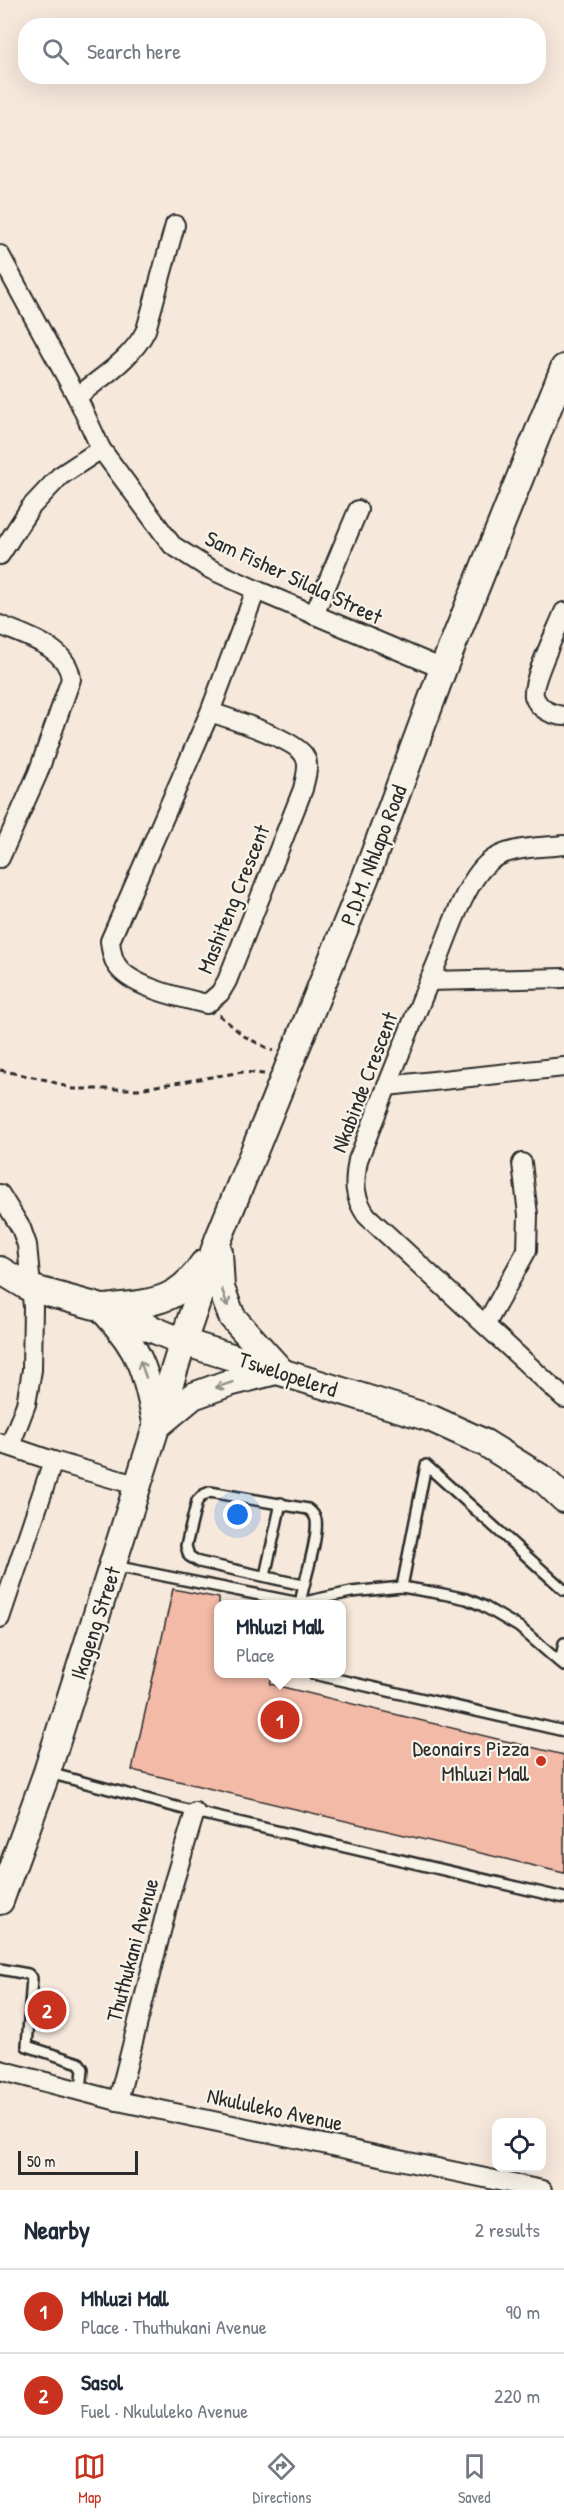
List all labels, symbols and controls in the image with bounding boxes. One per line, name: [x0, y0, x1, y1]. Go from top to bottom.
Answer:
search box: [18, 18, 546, 84]
icon: search: [39, 35, 72, 68]
text: Search here: [87, 36, 181, 66]
street label: Sam Fisher Silala Street: [201, 523, 388, 631]
street label: P.D.M. Nhlapo Road: [332, 780, 414, 930]
street label: Mashiteng Crescent: [189, 820, 277, 978]
street label: Nkabinde Crescent: [323, 1007, 405, 1157]
one-way arrow: [220, 1288, 231, 1307]
street label: Tswelopelerd: [235, 1344, 342, 1404]
one-way arrow: [136, 1360, 147, 1378]
one-way arrow: [215, 1380, 234, 1391]
your location: [223, 1500, 252, 1529]
street label: Ikageng Street: [63, 1562, 128, 1684]
popup: [214, 1600, 346, 1678]
text: Mhluzi Mall: [236, 1611, 324, 1641]
text: Place: [236, 1641, 275, 1668]
pin: 1: [260, 1698, 300, 1742]
place label: Deonairs Pizza Mhluzi Mall: [412, 1733, 530, 1788]
marker: Deonairs Pizza Mhluzi Mall: [534, 1754, 548, 1768]
street label: Thuthukani Avenue: [98, 1875, 166, 2025]
pin: 2: [28, 1988, 66, 2032]
street label: Nkululeko Avenue: [205, 2080, 346, 2138]
map controls: [492, 2118, 546, 2172]
button: locate: [492, 2118, 546, 2172]
scale bar: [18, 2148, 138, 2176]
text: 50 m: [27, 2150, 56, 2172]
text: Nearby: [24, 2212, 90, 2247]
text: 2 results: [475, 2216, 540, 2243]
text: Mhluzi Mall: [81, 2283, 169, 2313]
text: 1: [40, 2298, 47, 2325]
text: 90 m: [506, 2298, 540, 2325]
text: Place · Thuthukani Avenue: [81, 2313, 267, 2340]
text: Sasol: [81, 2367, 123, 2397]
text: 2: [39, 2382, 48, 2409]
text: 220 m: [494, 2382, 540, 2409]
text: Fuel · Nkululeko Avenue: [81, 2397, 248, 2424]
tab: Map: [73, 2450, 106, 2508]
tab: Directions: [253, 2450, 311, 2508]
tab: Saved: [458, 2450, 491, 2508]

